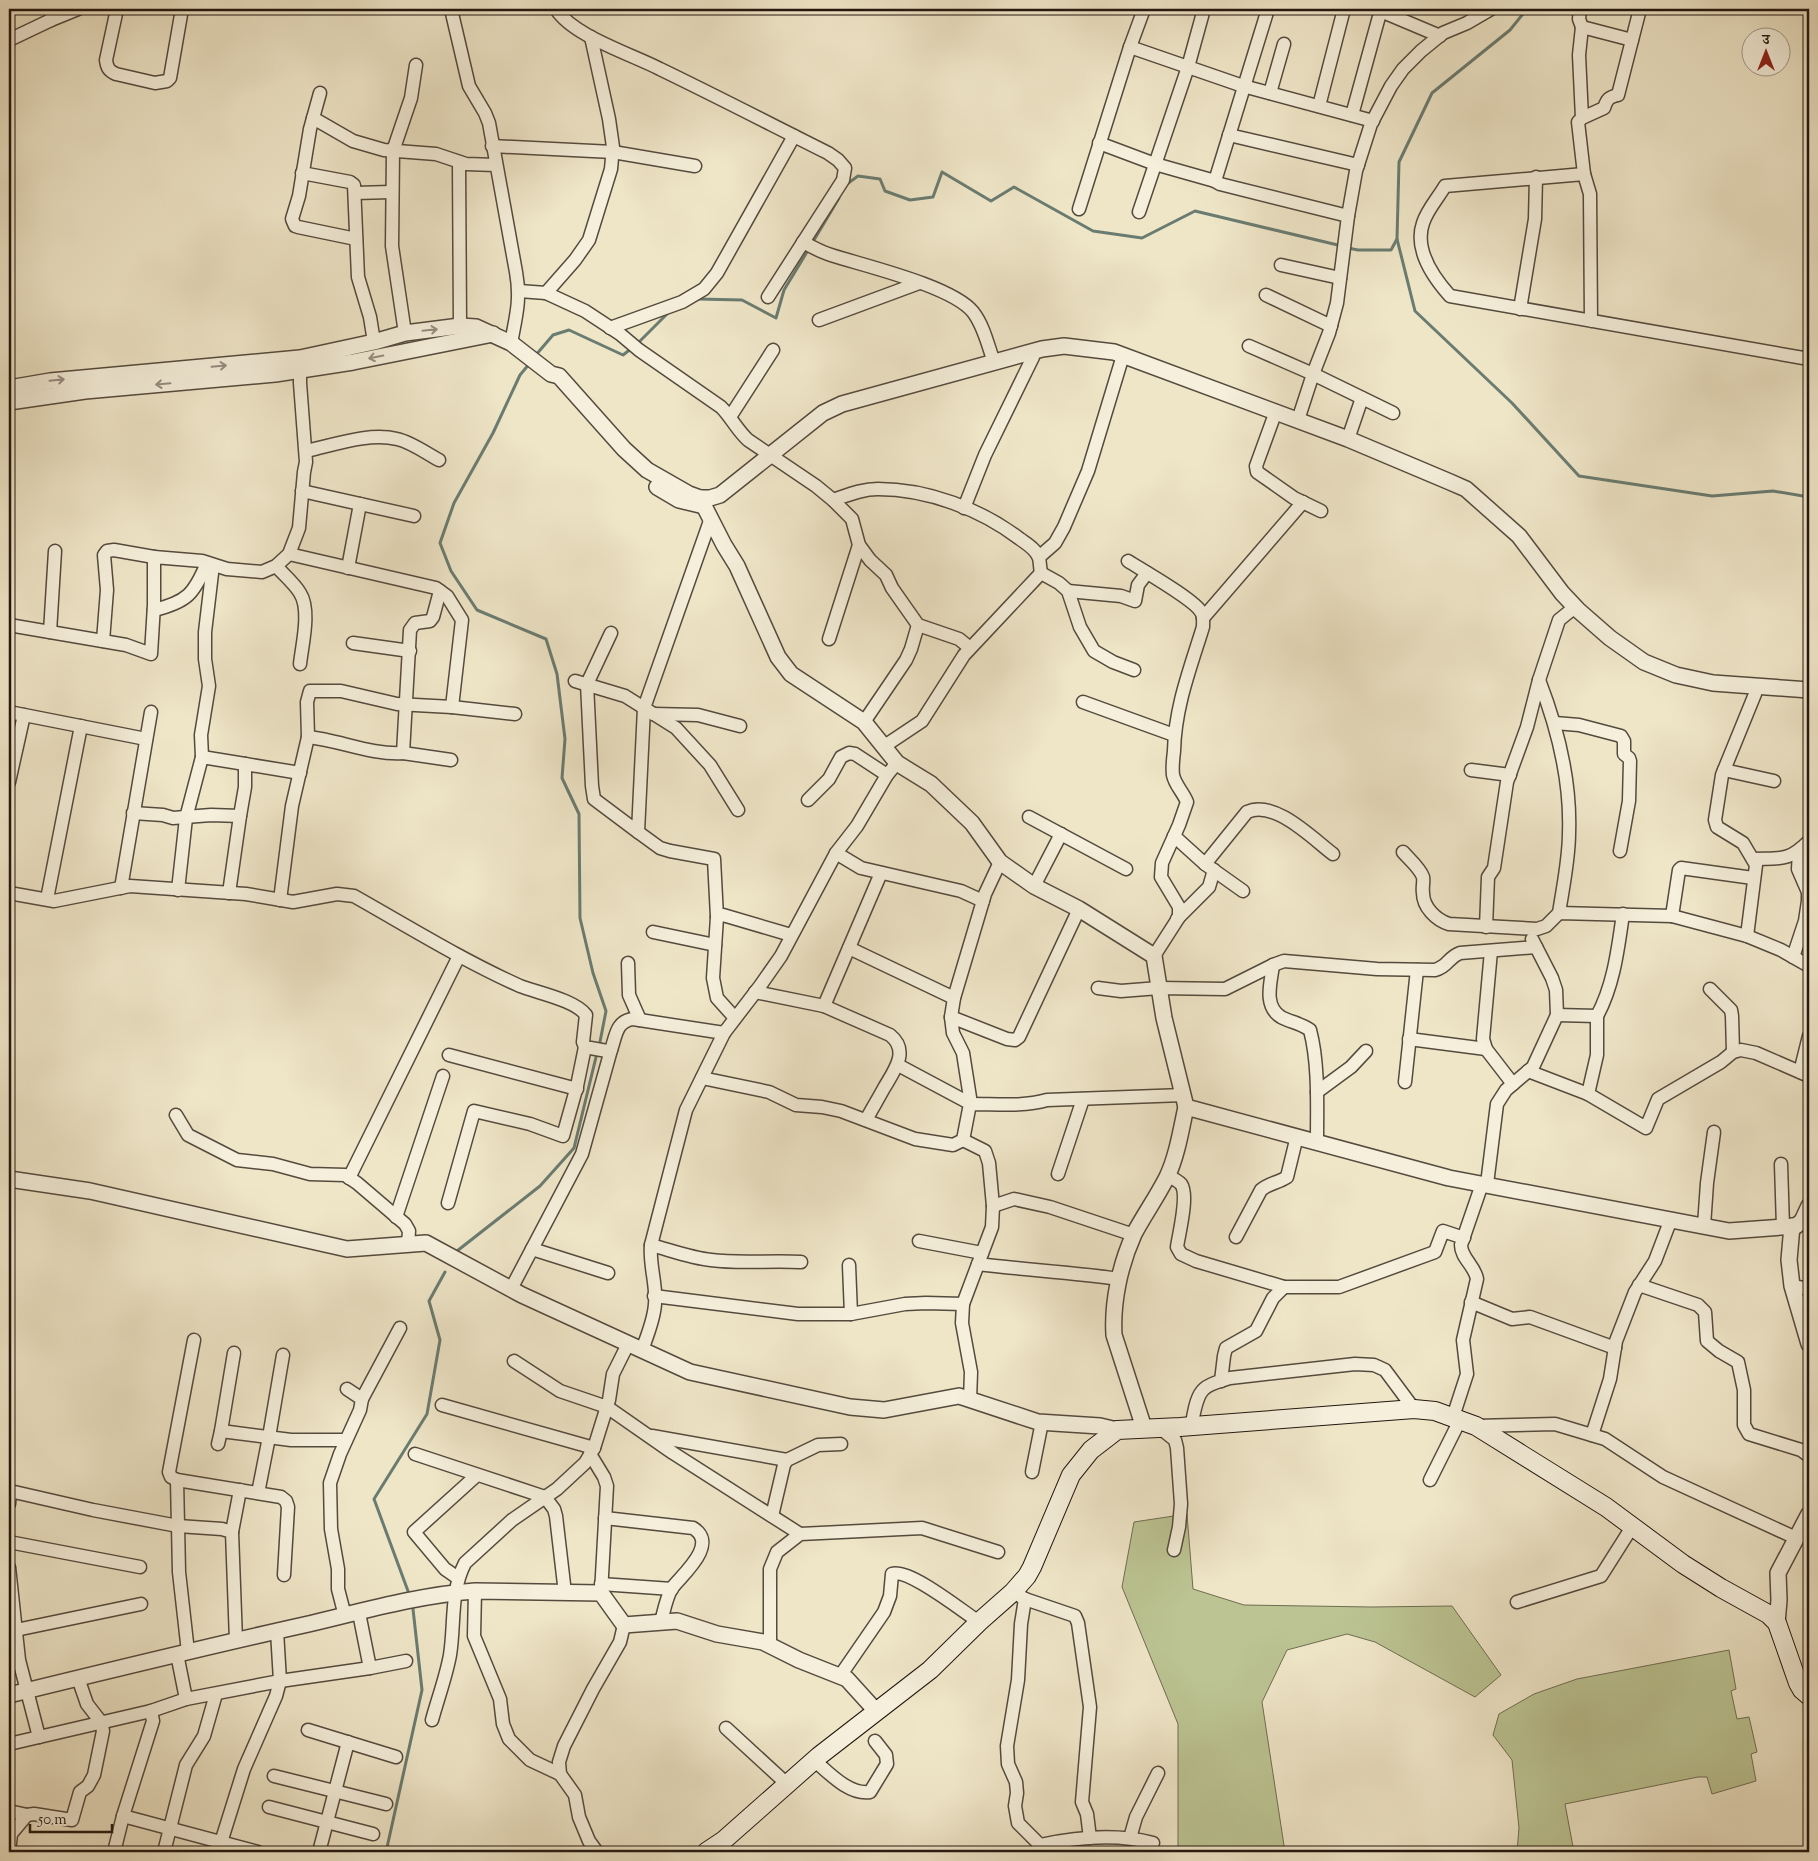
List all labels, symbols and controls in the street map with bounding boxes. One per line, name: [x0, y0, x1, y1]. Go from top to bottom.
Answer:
north arrow: [1740, 28, 1790, 78]
text: उ: [1761, 31, 1770, 51]
one-way arrow: [422, 325, 438, 335]
one-way arrow: [369, 353, 385, 363]
one-way arrow: [210, 361, 226, 370]
one-way arrow: [49, 376, 65, 385]
one-way arrow: [155, 380, 171, 389]
scale bar: [30, 1801, 112, 1833]
text: 50 m: [37, 1810, 67, 1831]

